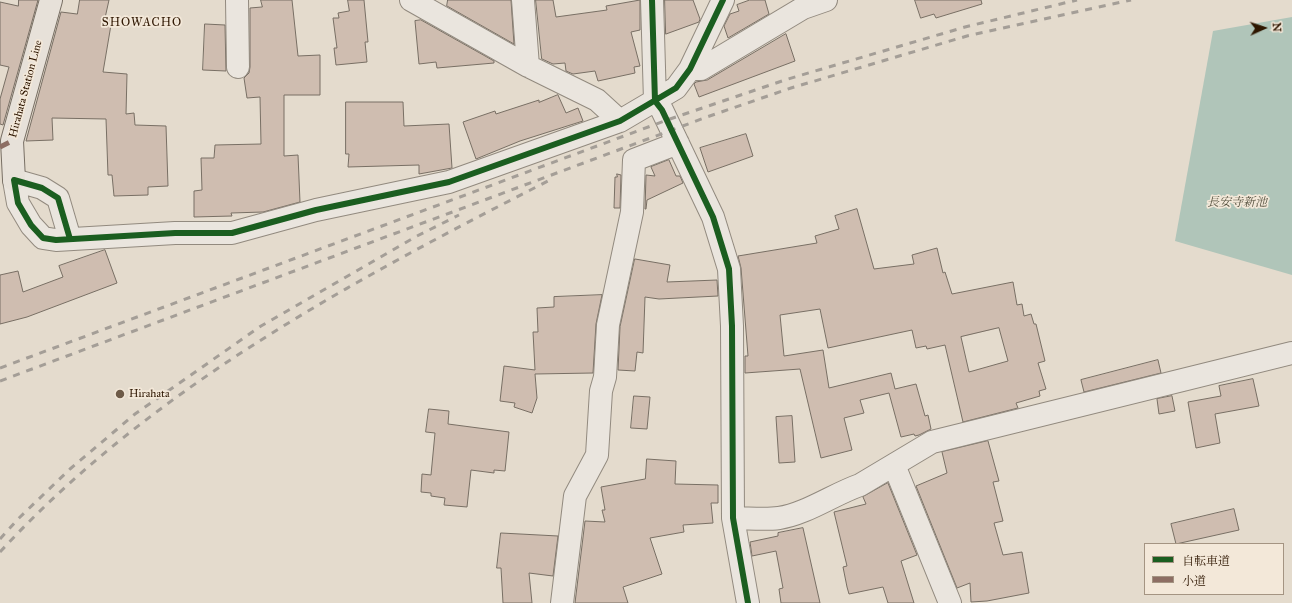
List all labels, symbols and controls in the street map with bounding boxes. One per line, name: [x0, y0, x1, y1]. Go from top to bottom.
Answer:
north arrow: [1244, 8, 1284, 48]
district label: SHOWACHO: [102, 16, 182, 30]
text: N: [1270, 22, 1283, 32]
street label: Hirahata Station Line: [7, 39, 45, 139]
water label: 長安寺新池: [1207, 196, 1267, 210]
place label: Hirahata: [129, 387, 170, 401]
marker: Hirahata: [114, 388, 126, 400]
legend: [1144, 543, 1284, 595]
text: 自転車道: [1182, 554, 1230, 568]
text: 小道: [1182, 574, 1206, 588]

